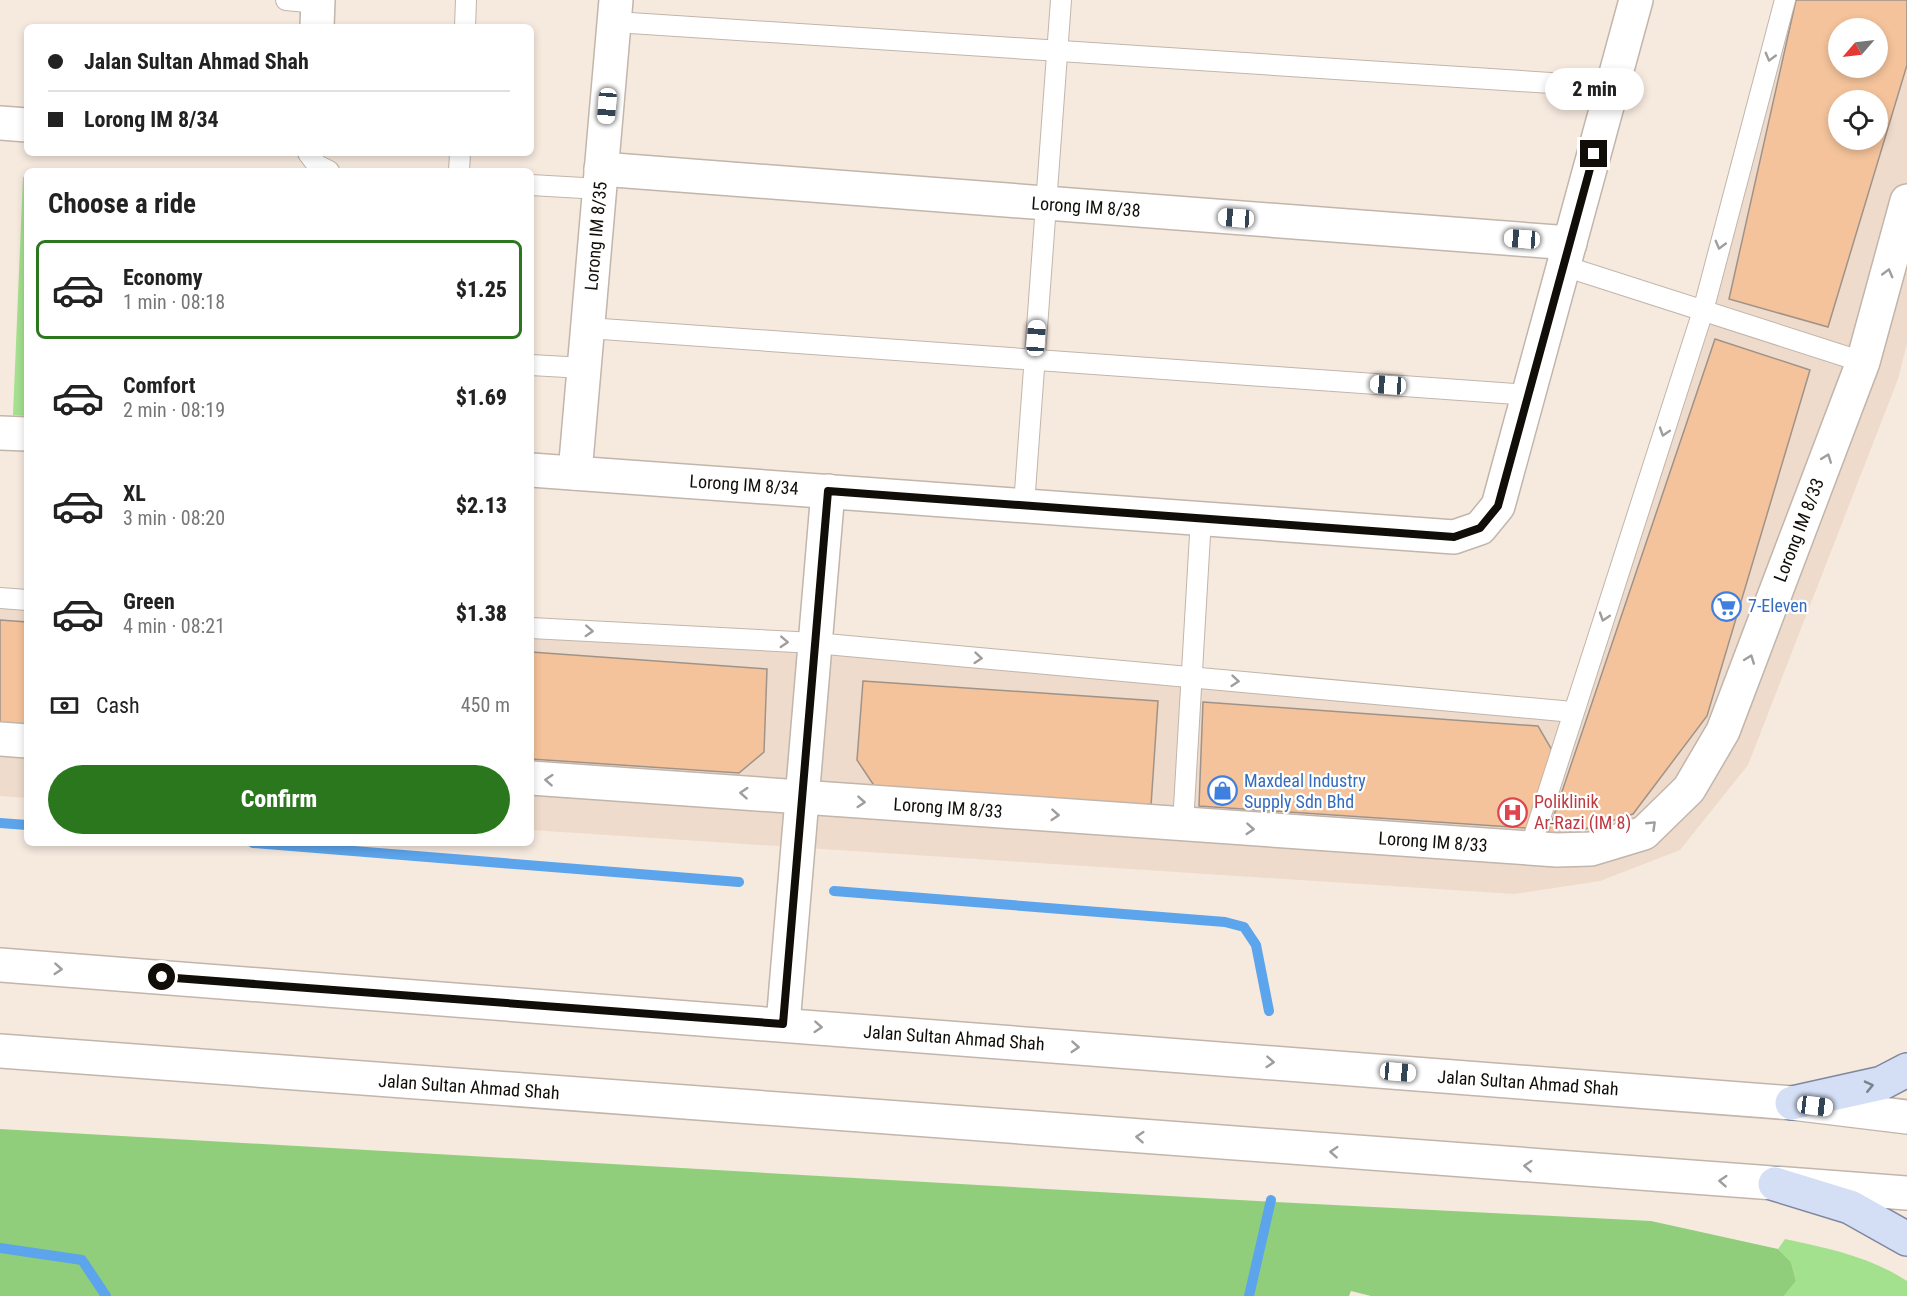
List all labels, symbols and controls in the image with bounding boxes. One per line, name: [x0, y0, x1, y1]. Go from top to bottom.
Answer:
north arrow: [1828, 18, 1888, 78]
map controls: [1828, 18, 1888, 150]
text: Jalan Sultan Ahmad Shah: [84, 49, 309, 74]
one-way arrow: [1764, 51, 1777, 61]
callout: 2 min: [1544, 67, 1644, 109]
text: 2 min: [1572, 77, 1617, 101]
car: [596, 87, 618, 125]
button: locate: [1828, 90, 1888, 150]
text: Lorong IM 8/34: [84, 107, 219, 132]
route end: [1580, 140, 1607, 167]
street label: Lorong IM 8/35: [580, 181, 611, 291]
text: Choose a ride: [48, 188, 196, 220]
street label: Lorong IM 8/38: [1031, 192, 1141, 221]
car: [1217, 208, 1255, 228]
car: [1503, 229, 1541, 249]
one-way arrow: [1715, 240, 1728, 250]
icon: car: [51, 263, 105, 317]
text: Economy: [123, 265, 203, 290]
one-way arrow: [1880, 268, 1893, 278]
text: $1.25: [456, 277, 507, 302]
text: 1 min · 08:18: [123, 290, 225, 314]
car: [1026, 319, 1046, 357]
icon: car: [51, 371, 105, 425]
text: Comfort: [123, 373, 196, 398]
car: [1369, 375, 1407, 395]
text: $1.69: [456, 385, 507, 410]
text: 2 min · 08:19: [123, 398, 225, 422]
one-way arrow: [1659, 426, 1671, 437]
one-way arrow: [1820, 453, 1832, 464]
street label: Lorong IM 8/34: [689, 470, 799, 499]
street label: Lorong IM 8/33: [1769, 475, 1828, 585]
icon: car: [51, 479, 105, 533]
text: XL: [123, 481, 146, 506]
text: $2.13: [456, 493, 507, 518]
text: 3 min · 08:20: [123, 506, 225, 530]
icon: car: [51, 587, 105, 641]
text: Green: [123, 589, 175, 614]
supermarket icon: 7-Eleven: [1711, 590, 1743, 622]
place label: 7-Eleven: [1748, 595, 1808, 616]
text: $1.38: [456, 601, 507, 626]
one-way arrow: [1598, 611, 1611, 622]
text: 4 min · 08:21: [123, 614, 225, 638]
one-way arrow: [585, 624, 594, 637]
one-way arrow: [780, 635, 789, 648]
one-way arrow: [974, 651, 983, 664]
one-way arrow: [1743, 655, 1755, 666]
one-way arrow: [1231, 674, 1240, 687]
icon: cash: [48, 689, 81, 722]
text: Cash: [96, 693, 140, 718]
text: 450 m: [461, 693, 510, 717]
button: Confirm: [48, 765, 510, 834]
place label: Maxdeal Industry Supply Sdn Bhd: [1244, 770, 1366, 812]
one-way arrow: [545, 773, 554, 786]
shop icon: Maxdeal Industry Supply Sdn Bhd: [1207, 775, 1239, 807]
one-way arrow: [739, 787, 748, 800]
place label: Poliklinik Ar-Razi (IM 8): [1534, 791, 1631, 834]
street label: Lorong IM 8/33: [893, 793, 1003, 822]
one-way arrow: [856, 795, 865, 808]
hospital icon: Poliklinik Ar-Razi (IM 8): [1497, 796, 1529, 828]
one-way arrow: [1051, 808, 1060, 821]
one-way arrow: [1645, 821, 1656, 832]
one-way arrow: [1245, 822, 1254, 835]
street label: Lorong IM 8/33: [1378, 827, 1488, 856]
one-way arrow: [54, 962, 63, 975]
route start: [148, 963, 175, 990]
one-way arrow: [814, 1020, 823, 1033]
street label: Jalan Sultan Ahmad Shah: [863, 1021, 1045, 1054]
one-way arrow: [1071, 1040, 1080, 1053]
one-way arrow: [1265, 1056, 1274, 1069]
car: [1379, 1061, 1417, 1083]
street label: Jalan Sultan Ahmad Shah: [1437, 1066, 1619, 1099]
street label: Jalan Sultan Ahmad Shah: [378, 1070, 560, 1103]
one-way arrow: [1864, 1080, 1874, 1093]
car: [1796, 1095, 1834, 1117]
one-way arrow: [1135, 1131, 1144, 1144]
one-way arrow: [1329, 1145, 1338, 1158]
one-way arrow: [1524, 1160, 1533, 1173]
one-way arrow: [1718, 1174, 1727, 1187]

